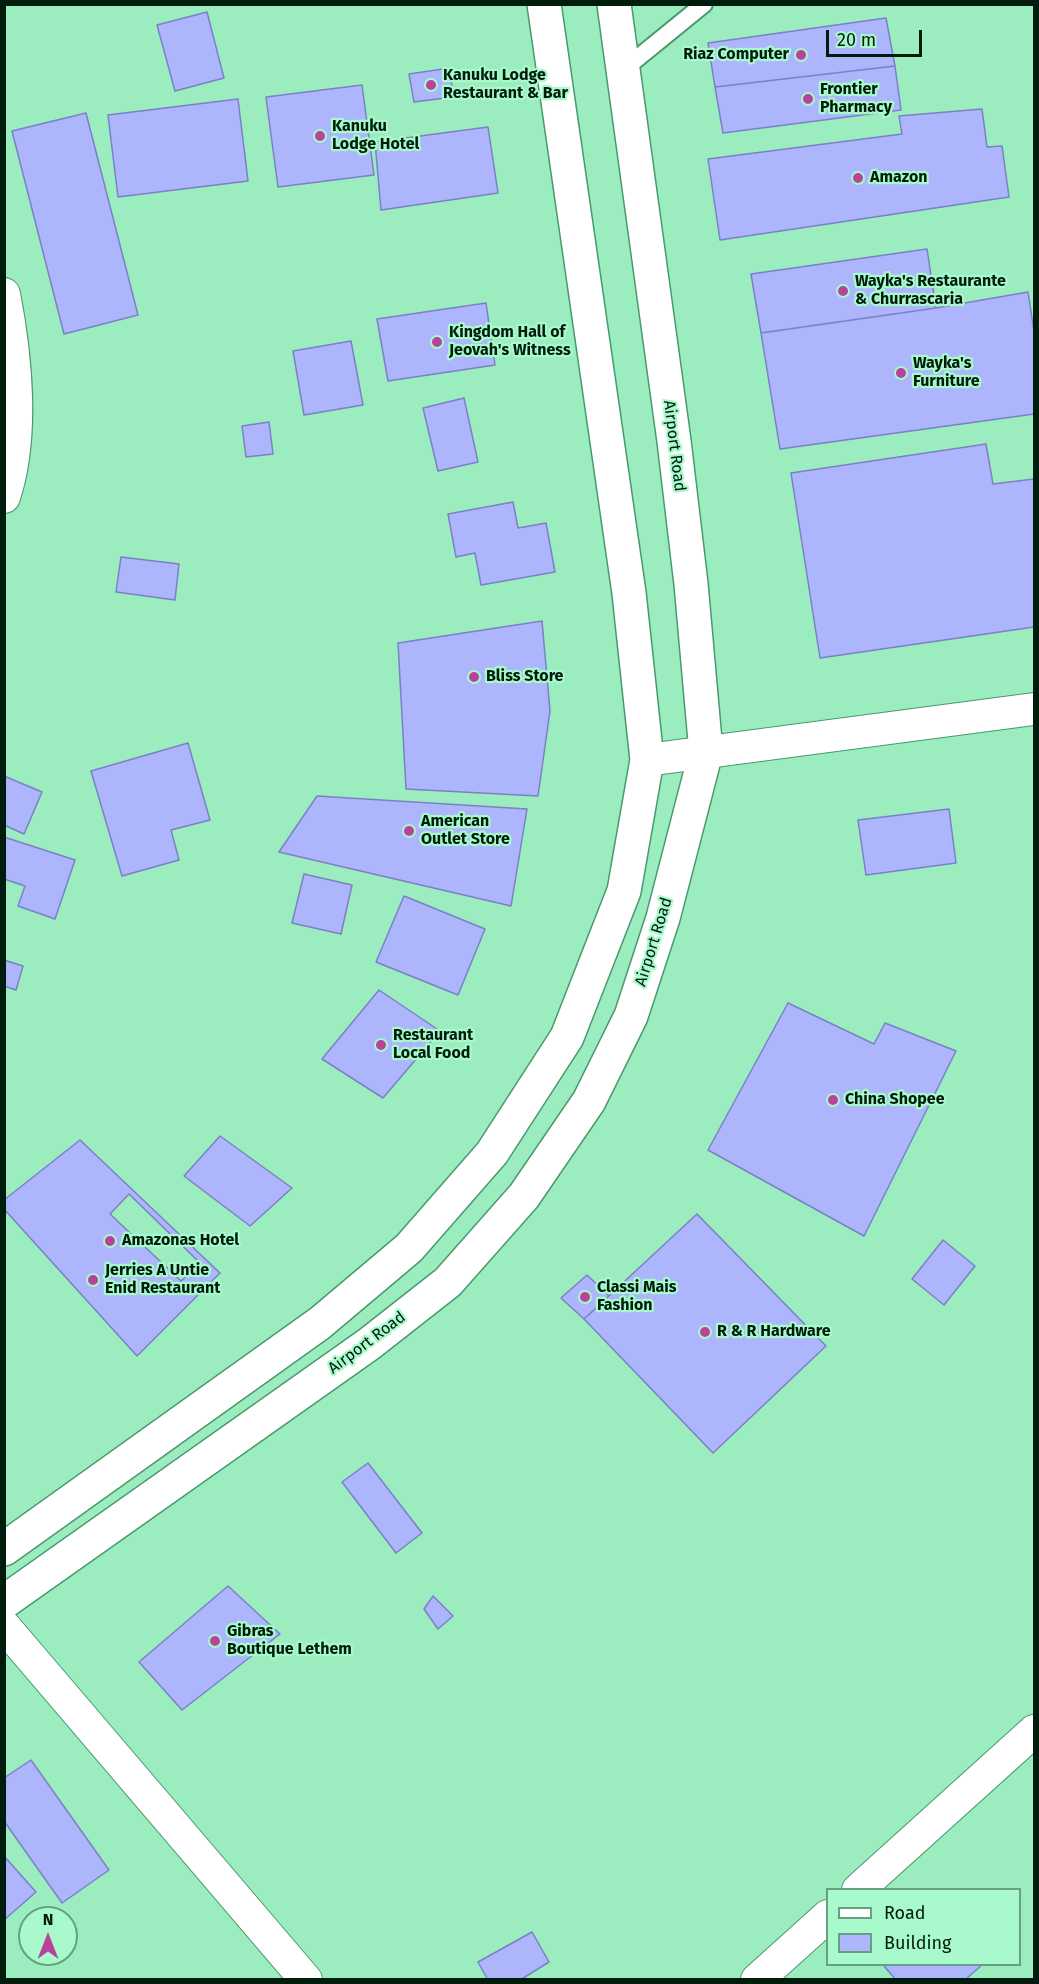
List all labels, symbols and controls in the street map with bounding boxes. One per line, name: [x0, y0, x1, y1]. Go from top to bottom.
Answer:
scale bar: [829, 18, 925, 56]
text: 20 m: [837, 29, 876, 51]
place label: Riaz Computer: [683, 45, 789, 65]
marker: Riaz Computer: [794, 48, 808, 62]
place label: Kanuku Lodge Restaurant & Bar: [443, 66, 568, 104]
marker: Kanuku Lodge Restaurant & Bar: [424, 78, 438, 92]
place label: Frontier Pharmacy: [820, 80, 892, 118]
marker: Frontier Pharmacy: [801, 92, 815, 106]
place label: Kanuku Lodge Hotel: [332, 117, 419, 155]
marker: Kanuku Lodge Hotel: [313, 129, 327, 143]
place label: Amazon: [870, 168, 928, 188]
marker: Amazon: [851, 171, 865, 185]
place label: Wayka's Restaurante & Churrascaria: [855, 272, 1006, 310]
marker: Wayka's Restaurante & Churrascaria: [836, 284, 850, 298]
place label: Kingdom Hall of Jeovah's Witness: [449, 323, 571, 361]
marker: Kingdom Hall of Jeovah's Witness: [430, 335, 444, 349]
place label: Wayka's Furniture: [913, 354, 980, 392]
marker: Wayka's Furniture: [894, 366, 908, 380]
street label: Airport Road: [659, 399, 689, 493]
place label: Bliss Store: [486, 667, 563, 687]
marker: Bliss Store: [467, 670, 481, 684]
place label: American Outlet Store: [421, 812, 510, 850]
marker: American Outlet Store: [402, 824, 416, 838]
street label: Airport Road: [631, 895, 677, 989]
place label: Restaurant Local Food: [393, 1026, 473, 1064]
marker: Restaurant Local Food: [374, 1038, 388, 1052]
place label: China Shopee: [845, 1090, 945, 1110]
marker: China Shopee: [826, 1093, 840, 1107]
place label: Amazonas Hotel: [122, 1231, 239, 1251]
marker: Amazonas Hotel: [103, 1234, 117, 1248]
place label: Jerries A Untie Enid Restaurant: [105, 1261, 221, 1299]
marker: Jerries A Untie Enid Restaurant: [86, 1273, 100, 1287]
place label: Classi Mais Fashion: [597, 1278, 677, 1316]
marker: Classi Mais Fashion: [578, 1290, 592, 1304]
street label: Airport Road: [325, 1308, 409, 1378]
place label: R & R Hardware: [717, 1322, 831, 1342]
marker: R & R Hardware: [698, 1325, 712, 1339]
place label: Gibras Boutique Lethem: [227, 1622, 352, 1660]
marker: Gibras Boutique Lethem: [208, 1634, 222, 1648]
legend: [826, 1888, 1021, 1966]
text: Road: [884, 1902, 926, 1924]
north arrow: [18, 1906, 78, 1966]
text: N: [43, 1910, 53, 1929]
text: Building: [884, 1932, 951, 1954]

